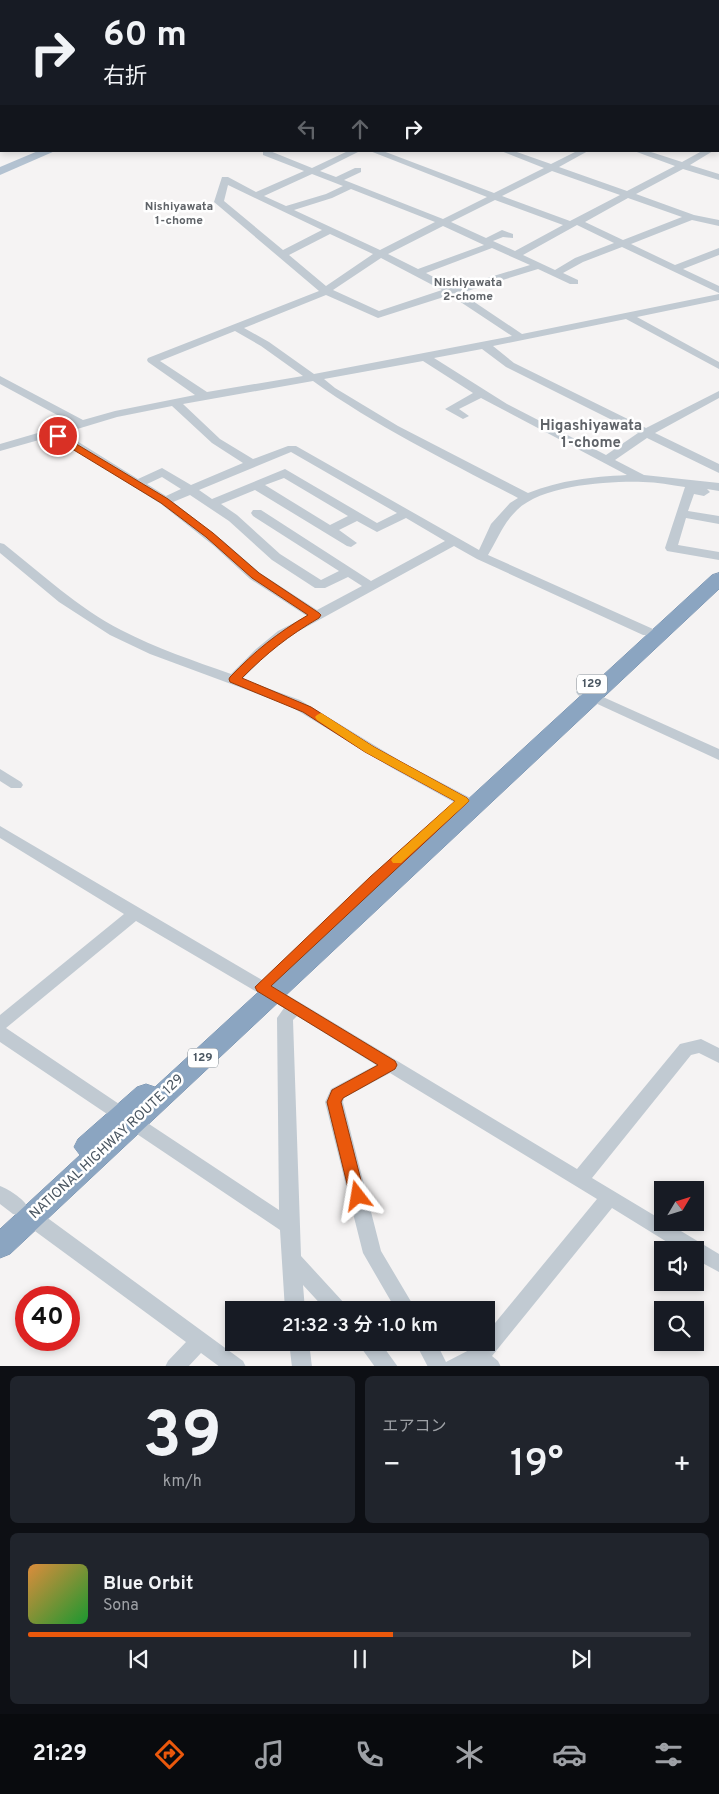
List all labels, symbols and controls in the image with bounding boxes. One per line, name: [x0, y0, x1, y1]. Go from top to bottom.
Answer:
text: 60 m: [103, 14, 187, 58]
icon: right: [20, 20, 85, 85]
text: 右折: [103, 64, 147, 91]
icon: left: [293, 115, 321, 143]
icon: ahead: [346, 115, 374, 143]
icon: right: [399, 115, 427, 143]
district label: Nishiyawata 1-chome: [145, 199, 213, 229]
district label: Nishiyawata 2-chome: [434, 275, 502, 305]
pin: [37, 415, 79, 457]
district label: Higashiyawata 1-chome: [540, 417, 642, 453]
icon: arrive: [44, 422, 72, 450]
road number: 129: [577, 674, 607, 694]
road number: 129: [188, 1048, 218, 1068]
street label: NATIONAL HIGHWAY ROUTE 129: [26, 1071, 188, 1223]
position arrow: [331, 1169, 383, 1221]
north arrow: [654, 1181, 704, 1231]
map controls: [654, 1181, 704, 1351]
button: sound: [654, 1241, 704, 1291]
speed limit sign: 40: [15, 1286, 80, 1351]
button: search: [654, 1301, 704, 1351]
text: 21:32 · 3 分 · 1.0 km: [282, 1314, 438, 1338]
text: 39: [143, 1398, 222, 1480]
text: エアコン: [383, 1417, 447, 1437]
text: 19°: [510, 1441, 564, 1490]
text: −: [383, 1448, 401, 1484]
text: +: [673, 1448, 691, 1484]
text: km/h: [163, 1472, 202, 1492]
text: Blue Orbit: [103, 1572, 193, 1596]
text: Sona: [103, 1596, 139, 1616]
icon: previous: [125, 1645, 153, 1673]
icon: pause: [346, 1645, 374, 1673]
icon: next: [567, 1645, 595, 1673]
icon: directions: [152, 1737, 187, 1772]
icon: music: [252, 1737, 287, 1772]
icon: phone: [352, 1737, 387, 1772]
icon: climate: [452, 1737, 487, 1772]
icon: car: [552, 1737, 587, 1772]
icon: filters: [651, 1737, 686, 1772]
text: 21:29: [32, 1741, 87, 1768]

